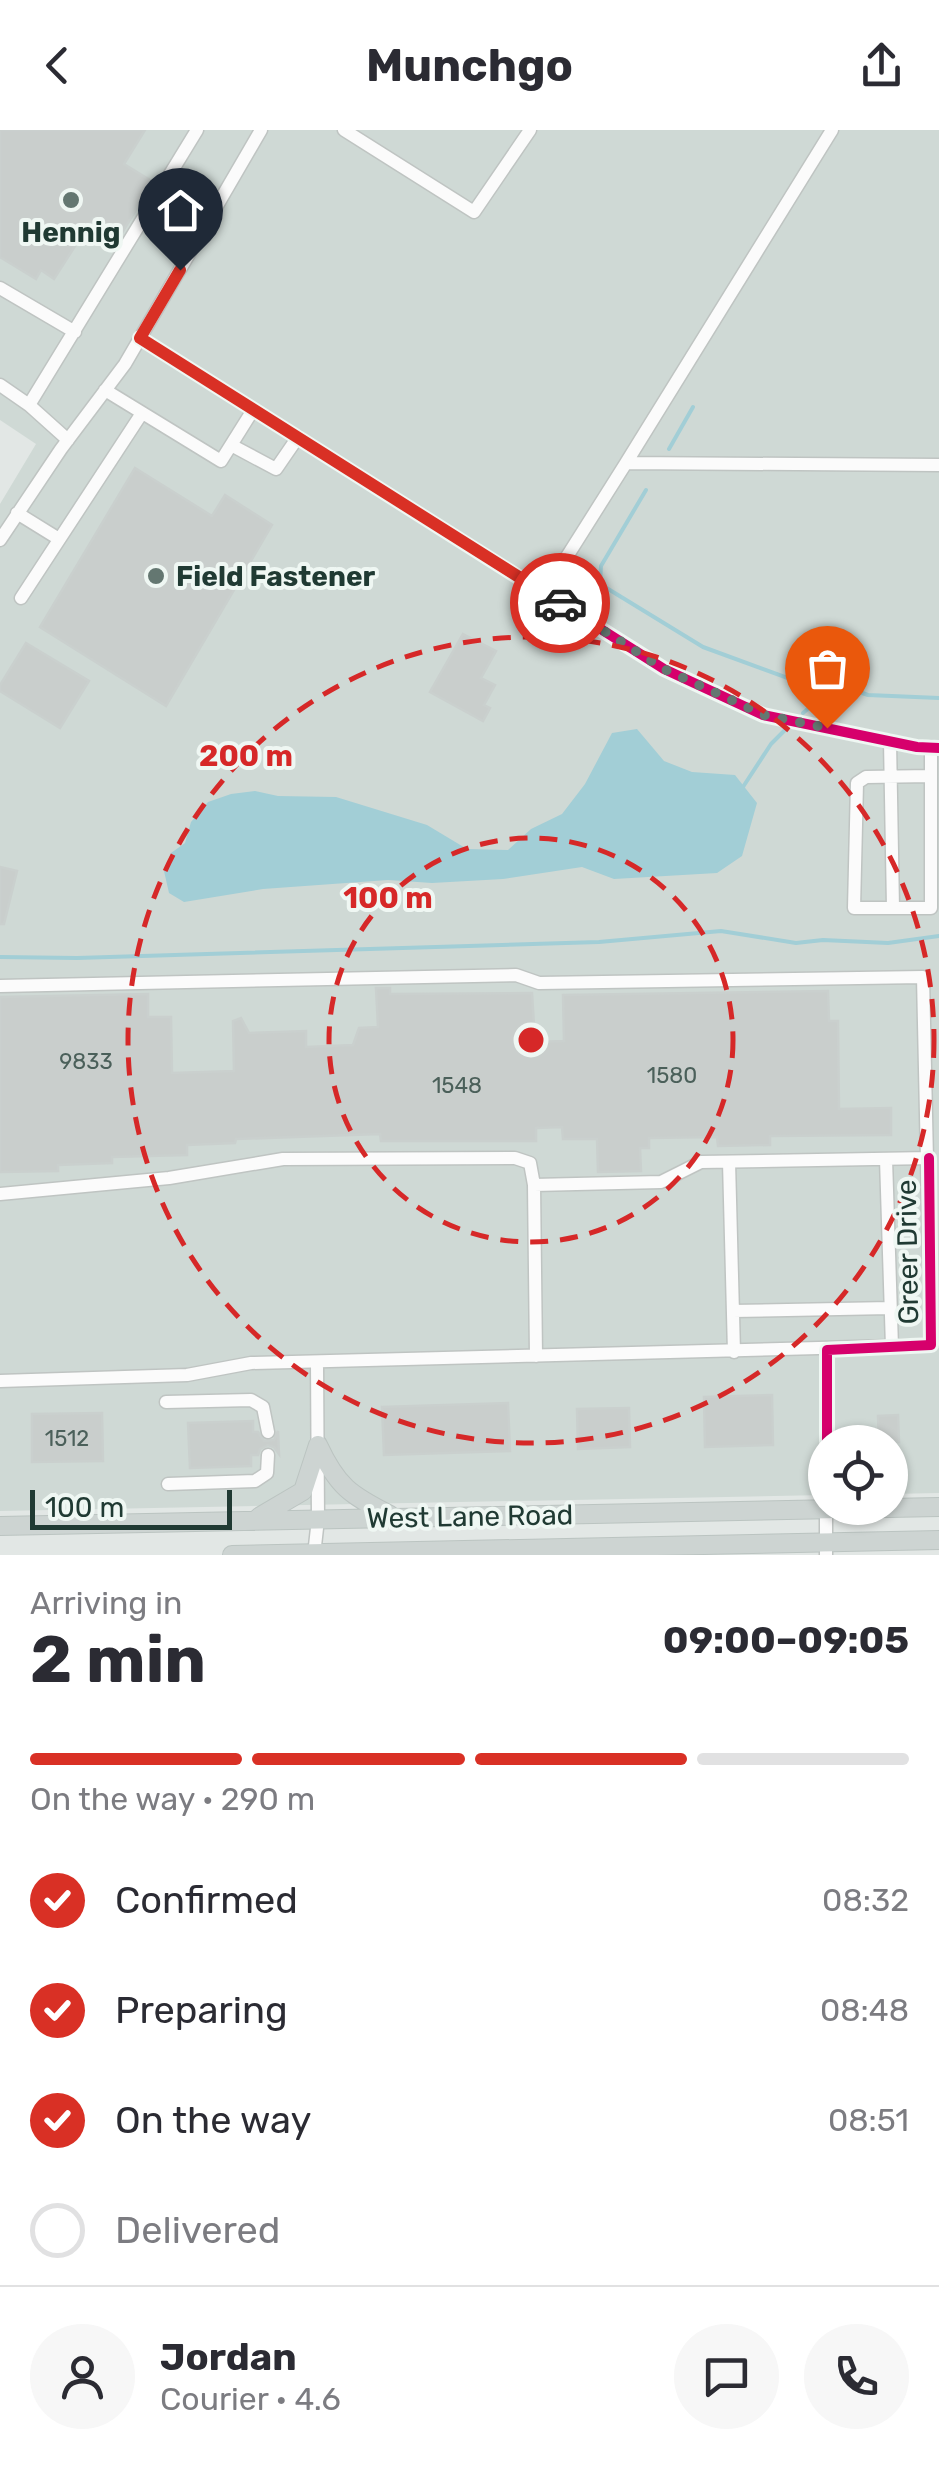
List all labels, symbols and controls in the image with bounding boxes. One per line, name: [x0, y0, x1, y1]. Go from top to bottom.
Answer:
icon: back: [30, 38, 85, 93]
icon: share: [854, 38, 909, 93]
text: Munchgo: [366, 39, 573, 92]
pin: [138, 168, 223, 271]
icon: home: [153, 183, 208, 238]
marker: Hennig: [60, 189, 82, 211]
place label: Hennig: [21, 216, 121, 249]
courier: [510, 553, 610, 653]
place label: Field Fastener: [176, 560, 376, 593]
marker: Field Fastener: [145, 565, 167, 587]
icon: car: [533, 576, 588, 631]
pin: [785, 626, 870, 729]
icon: bag: [800, 641, 855, 696]
text: 200 m: [199, 738, 293, 774]
text: 100 m: [343, 880, 433, 916]
centre of rings: [513, 1022, 549, 1058]
house number: 9833: [59, 1048, 113, 1075]
house number: 1580: [647, 1062, 697, 1089]
house number: 1548: [432, 1072, 482, 1099]
street label: Greer Drive: [890, 1179, 925, 1325]
house number: 1512: [45, 1425, 89, 1452]
map controls: [808, 1425, 908, 1525]
button: locate: [808, 1425, 908, 1525]
scale bar: [30, 1485, 232, 1530]
text: 100 m: [45, 1491, 124, 1524]
street label: West Lane Road: [366, 1498, 574, 1535]
text: Arriving in: [30, 1584, 182, 1622]
text: 09:00–09:05: [663, 1617, 909, 1663]
text: 2 min: [30, 1621, 206, 1698]
text: On the way · 290 m: [30, 1780, 315, 1818]
icon: check: [30, 1873, 85, 1928]
text: Confirmed: [115, 1877, 298, 1923]
text: 08:32: [822, 1881, 909, 1919]
icon: check: [30, 1983, 85, 2038]
text: Preparing: [115, 1987, 288, 2033]
text: 08:48: [820, 1991, 909, 2029]
icon: check: [30, 2093, 85, 2148]
text: On the way: [115, 2097, 311, 2143]
text: 08:51: [828, 2101, 909, 2139]
text: Delivered: [115, 2207, 280, 2253]
button: person: [30, 2324, 135, 2429]
button: chat: [674, 2324, 779, 2429]
button: phone: [804, 2324, 909, 2429]
text: Jordan: [160, 2334, 297, 2380]
text: Courier · 4.6: [160, 2380, 341, 2418]

